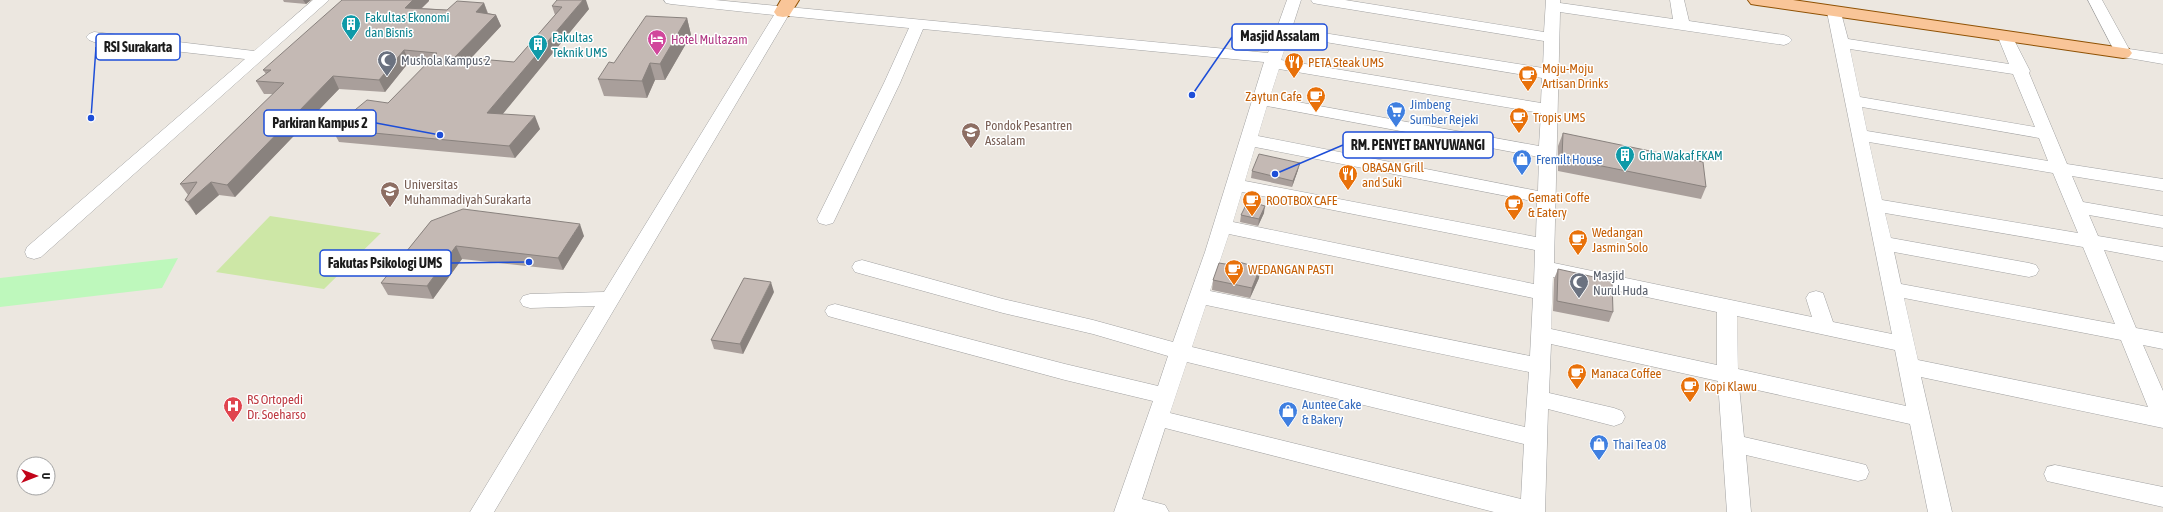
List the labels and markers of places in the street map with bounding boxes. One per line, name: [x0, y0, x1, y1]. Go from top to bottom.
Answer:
place label: Fakultas Ekonomi dan Bisnis: [365, 10, 450, 40]
building icon: Fakultas Ekonomi dan Bisnis: [340, 13, 362, 41]
callout: Masjid Assalam: [1232, 24, 1327, 50]
hotel icon: Hotel Multazam: [646, 28, 668, 56]
place label: Fakultas Teknik UMS: [552, 30, 608, 60]
place label: Hotel Multazam: [671, 32, 748, 47]
building icon: Fakultas Teknik UMS: [527, 33, 549, 61]
callout: RSI Surakarta: [96, 34, 180, 60]
mosque icon: Mushola Kampus 2: [376, 49, 398, 77]
restaurant icon: PETA Steak UMS: [1283, 51, 1305, 79]
place label: Mushola Kampus 2: [401, 53, 491, 68]
place label: PETA Steak UMS: [1308, 55, 1384, 70]
place label: Moju-Moju Artisan Drinks: [1542, 61, 1609, 91]
cafe icon: Moju-Moju Artisan Drinks: [1517, 64, 1539, 92]
cafe icon: Zaytun Cafe: [1305, 85, 1327, 113]
place label: Zaytun Cafe: [1245, 89, 1302, 104]
place label: Jimbeng Sumber Rejeki: [1410, 97, 1478, 127]
supermarket icon: Jimbeng Sumber Rejeki: [1385, 100, 1407, 128]
cafe icon: Tropis UMS: [1508, 106, 1530, 134]
callout: Parkiran Kampus 2: [264, 110, 376, 136]
place label: Tropis UMS: [1533, 110, 1586, 125]
place label: Pondok Pesantren Assalam: [985, 118, 1072, 148]
school or university icon: Pondok Pesantren Assalam: [960, 121, 982, 149]
callout: RM. PENYET BANYUWANGI: [1343, 132, 1493, 158]
building icon: Grha Wakaf FKAM: [1614, 144, 1636, 172]
shop icon: Fremilt House: [1511, 148, 1533, 176]
place label: Grha Wakaf FKAM: [1639, 148, 1723, 163]
place label: Fremilt House: [1536, 152, 1603, 167]
place label: OBASAN Grill and Suki: [1362, 160, 1425, 190]
restaurant icon: OBASAN Grill and Suki: [1337, 163, 1359, 191]
place label: Universitas Muhammadiyah Surakarta: [404, 177, 531, 207]
school or university icon: Universitas Muhammadiyah Surakarta: [379, 180, 401, 208]
cafe icon: ROOTBOX CAFE: [1241, 189, 1263, 217]
place label: Gemati Coffe & Eatery: [1528, 190, 1590, 220]
place label: ROOTBOX CAFE: [1266, 193, 1338, 208]
cafe icon: Gemati Coffe & Eatery: [1503, 193, 1525, 221]
place label: Wedangan Jasmin Solo: [1592, 225, 1648, 255]
cafe icon: Wedangan Jasmin Solo: [1567, 228, 1589, 256]
callout: Fakutas Psikologi UMS: [320, 250, 451, 276]
cafe icon: WEDANGAN PASTI: [1223, 258, 1245, 286]
place label: WEDANGAN PASTI: [1248, 262, 1334, 277]
place label: Masjid Nurul Huda: [1593, 268, 1648, 298]
mosque icon: Masjid Nurul Huda: [1568, 271, 1590, 299]
cafe icon: Manaca Coffee: [1566, 362, 1588, 390]
place label: Manaca Coffee: [1591, 366, 1662, 381]
cafe icon: Kopi Klawu: [1679, 375, 1701, 403]
place label: Kopi Klawu: [1704, 379, 1757, 394]
place label: RS Ortopedi Dr. Soeharso: [247, 392, 306, 422]
hospital icon: RS Ortopedi Dr. Soeharso: [222, 395, 244, 423]
place label: Auntee Cake & Bakery: [1302, 397, 1361, 427]
shop icon: Auntee Cake & Bakery: [1277, 400, 1299, 428]
shop icon: Thai Tea 08: [1588, 433, 1610, 461]
place label: Thai Tea 08: [1613, 437, 1666, 452]

